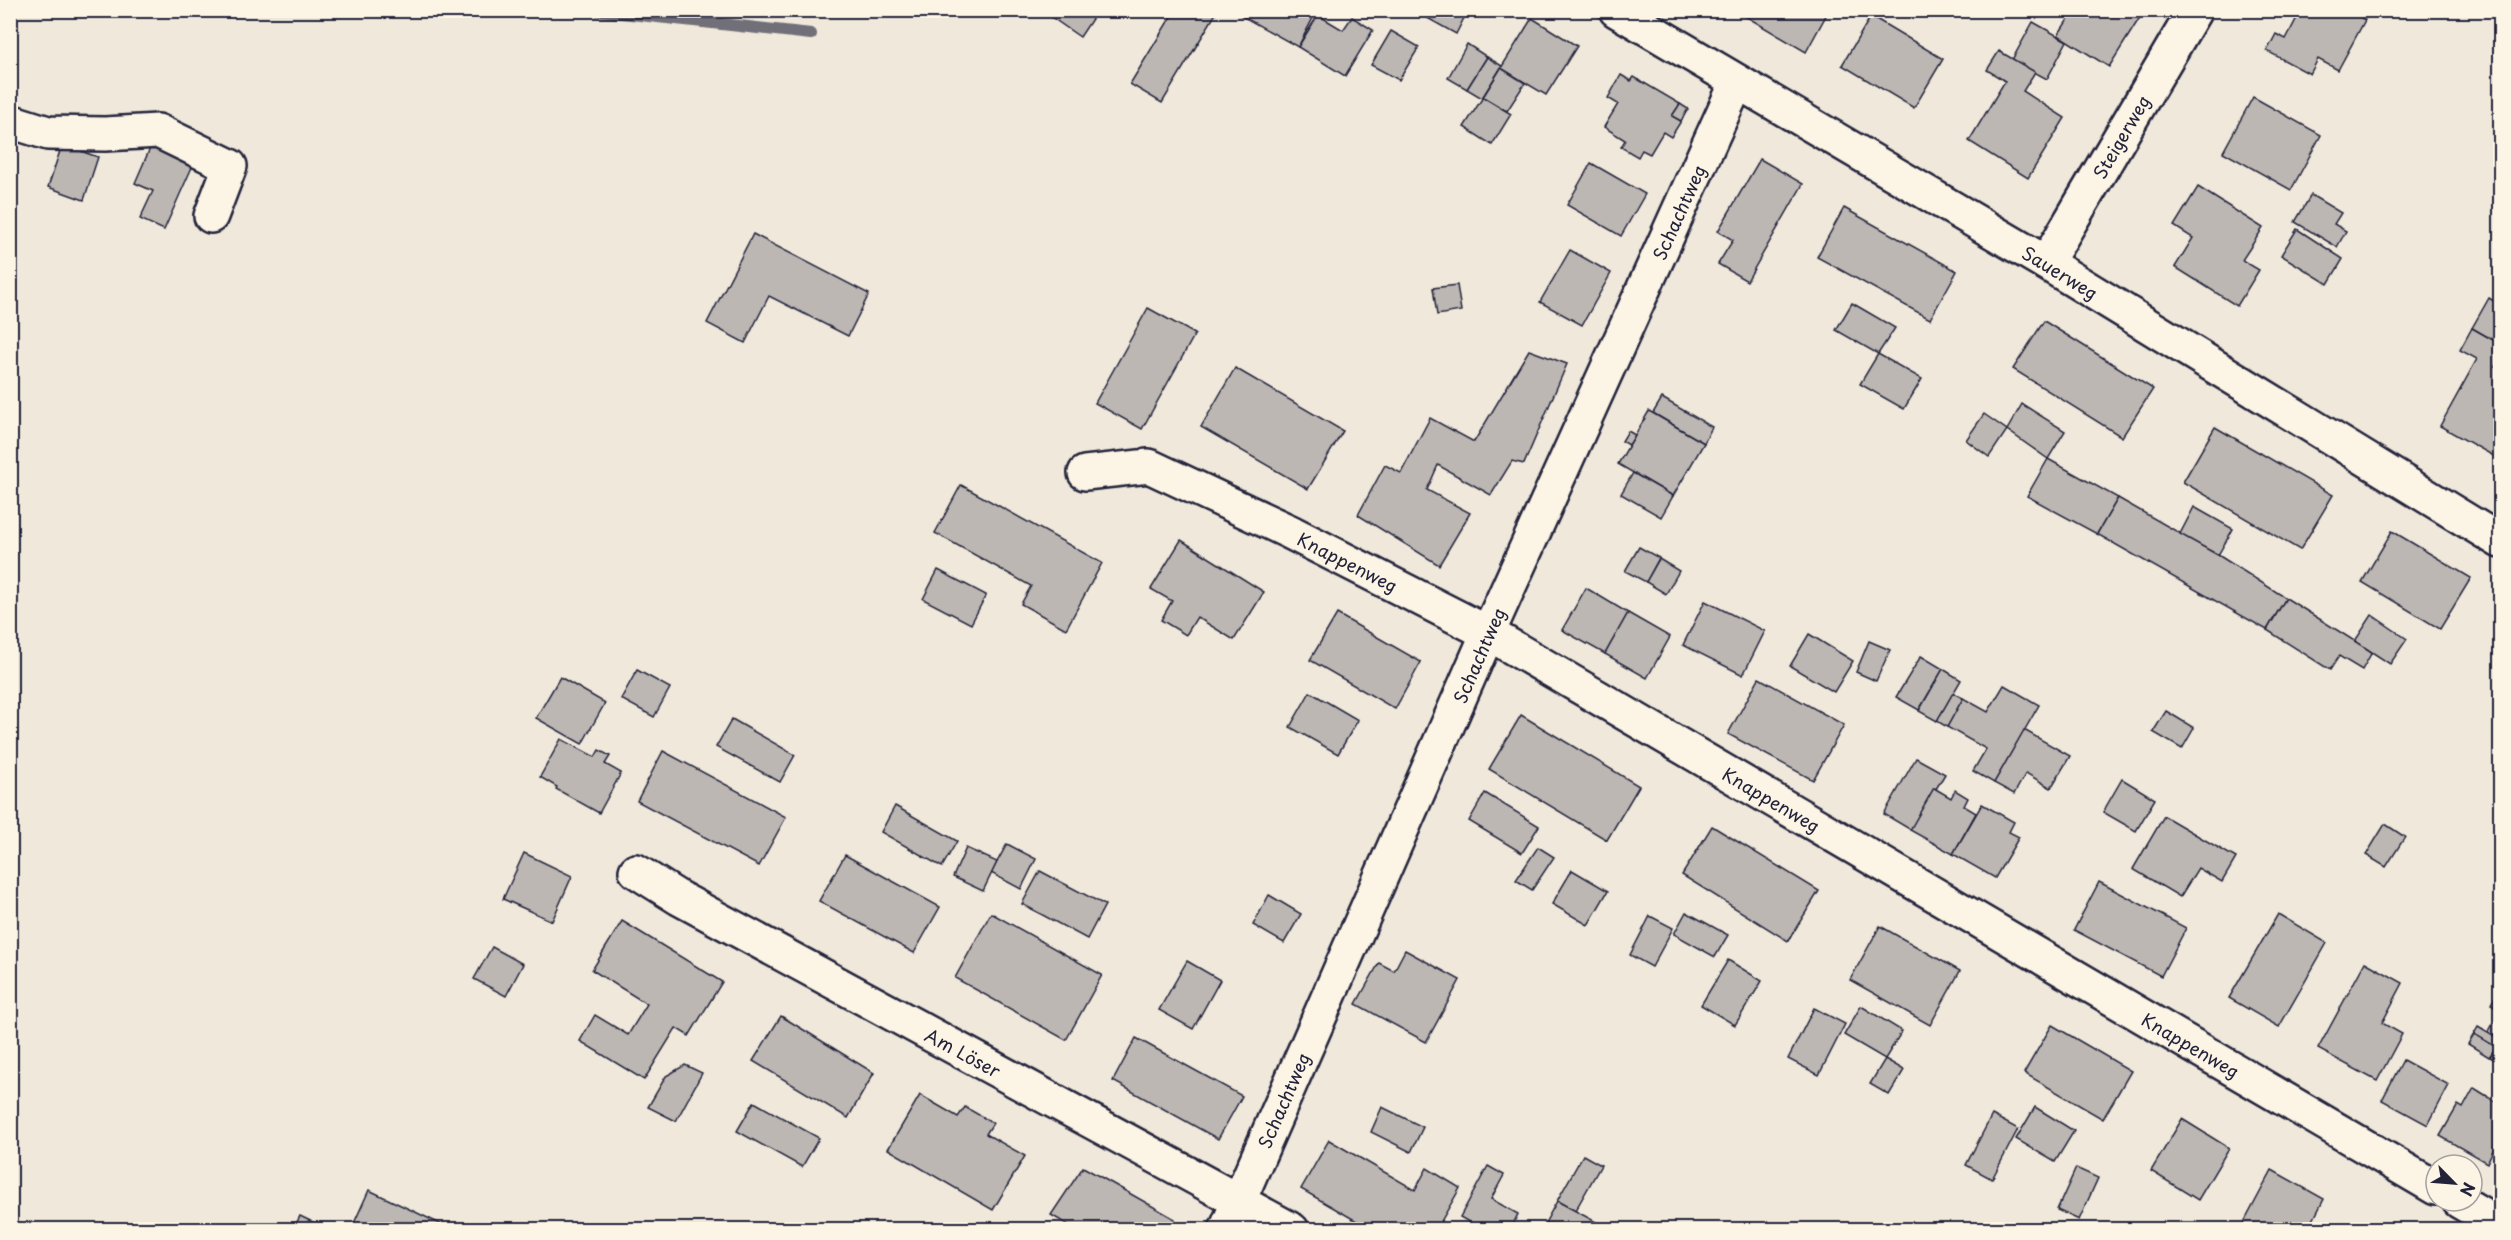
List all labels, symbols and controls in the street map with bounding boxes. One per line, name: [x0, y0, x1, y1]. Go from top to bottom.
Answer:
street label: Steigerweg: [2085, 89, 2156, 183]
street label: Schachtweg: [1645, 160, 1712, 264]
street label: Sauerweg: [2017, 239, 2104, 306]
street label: Knappenweg: [1293, 525, 1403, 598]
street label: Schachtweg: [1445, 603, 1511, 707]
street label: Knappenweg: [1718, 760, 1826, 838]
street label: Knappenweg: [2137, 1005, 2245, 1084]
street label: Am Löser: [921, 1021, 1006, 1084]
street label: Schachtweg: [1250, 1048, 1316, 1152]
north arrow: [2424, 1153, 2484, 1213]
text: N: [2455, 1179, 2482, 1201]

